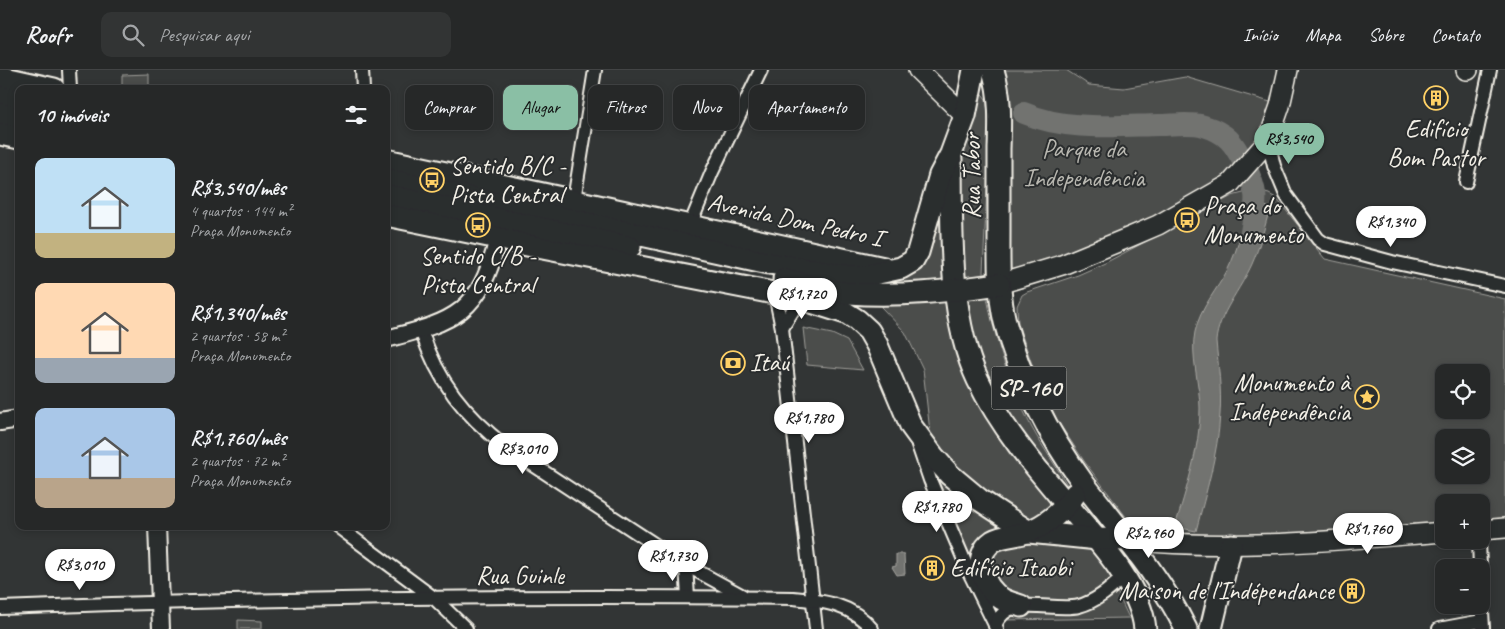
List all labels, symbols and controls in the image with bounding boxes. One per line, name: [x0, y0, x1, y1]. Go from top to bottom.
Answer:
search box: [101, 12, 451, 57]
text: Roofr: [25, 20, 71, 50]
icon: search: [119, 21, 147, 49]
text: Pesquisar aqui: [159, 23, 249, 47]
text: Início: [1243, 24, 1278, 46]
text: Mapa: [1306, 24, 1340, 46]
text: Sobre: [1368, 24, 1404, 46]
text: Contato: [1432, 24, 1480, 46]
chip: Comprar: [405, 85, 493, 130]
chip: Alugar: [503, 85, 578, 130]
chip: Filtros: [588, 85, 663, 130]
chip: Novo: [673, 85, 739, 130]
chip: Apartamento: [749, 85, 865, 130]
building icon: Edifício Bom Pastor: [1423, 85, 1449, 111]
icon: filters: [342, 101, 370, 129]
text: 10 imóveis: [35, 102, 108, 128]
place label: Edifício Bom Pastor: [1388, 113, 1487, 174]
pin: R$3,540: [1243, 122, 1335, 165]
text: R$3,540: [1265, 129, 1313, 149]
street label: Rua Tabor: [956, 131, 988, 219]
park label: Parque da Independência: [1024, 133, 1146, 194]
place label: Sentido B/C - Pista Central: [450, 150, 568, 211]
bus stop icon: Sentido B/C - Pista Central: [419, 167, 445, 193]
text: R$3,540/mês: [190, 175, 286, 201]
icon: home: [75, 178, 135, 238]
street label: Avenida Dom Pedro I: [705, 186, 891, 255]
place label: Praça do Monumento: [1204, 190, 1304, 251]
text: 4 quartos · 144 m²: [190, 201, 292, 221]
pin: R$1,340: [1345, 206, 1437, 248]
bus stop icon: Praça do Monumento: [1174, 207, 1200, 233]
bus stop icon: Sentido C/B - Pista Central: [465, 212, 491, 238]
text: R$1,340: [1367, 212, 1415, 232]
text: Praça Monumento: [190, 221, 290, 241]
place label: Sentido C/B - Pista Central: [420, 240, 539, 301]
pin: R$1,720: [756, 278, 848, 320]
text: R$1,720: [778, 284, 826, 304]
text: R$1,340/mês: [190, 300, 286, 326]
icon: home: [75, 303, 135, 363]
text: 2 quartos · 58 m²: [190, 326, 285, 346]
text: Praça Monumento: [190, 346, 290, 366]
place label: Itaú: [750, 347, 790, 379]
bank icon: Itaú: [720, 350, 746, 376]
map controls: [1435, 364, 1490, 614]
button: locate: [1435, 364, 1490, 419]
road number: SP-160: [992, 366, 1066, 410]
place label: Monumento à Independência: [1230, 367, 1352, 428]
place icon: Monumento à Independência: [1354, 384, 1380, 410]
pin: R$1,780: [763, 402, 855, 444]
text: R$1,780: [785, 408, 833, 428]
text: R$1,760/mês: [190, 425, 286, 451]
icon: home: [75, 428, 135, 488]
button: layers: [1435, 429, 1490, 484]
pin: R$3,010: [477, 432, 569, 475]
text: R$3,010: [499, 439, 547, 459]
text: 2 quartos · 72 m²: [190, 451, 285, 471]
text: Praça Monumento: [190, 471, 290, 491]
pin: R$1,780: [891, 490, 983, 533]
button: +: [1435, 494, 1490, 549]
text: R$1,780: [913, 497, 961, 517]
pin: R$1,760: [1322, 512, 1414, 555]
pin: R$2,960: [1103, 516, 1195, 559]
text: R$1,760: [1344, 519, 1392, 539]
text: R$2,960: [1125, 523, 1173, 543]
pin: R$1,730: [627, 540, 719, 582]
text: R$1,730: [649, 546, 697, 566]
pin: R$3,010: [34, 548, 126, 591]
place label: Edifício Itaobi: [950, 552, 1074, 584]
text: R$3,010: [56, 555, 104, 575]
building icon: Edifício Itaobi: [919, 555, 945, 581]
button: −: [1435, 559, 1490, 614]
street label: Rua Guinle: [476, 560, 566, 592]
place label: Maison de l'Indépendance: [1119, 575, 1336, 607]
building icon: Maison de l'Indépendance: [1339, 578, 1365, 604]

